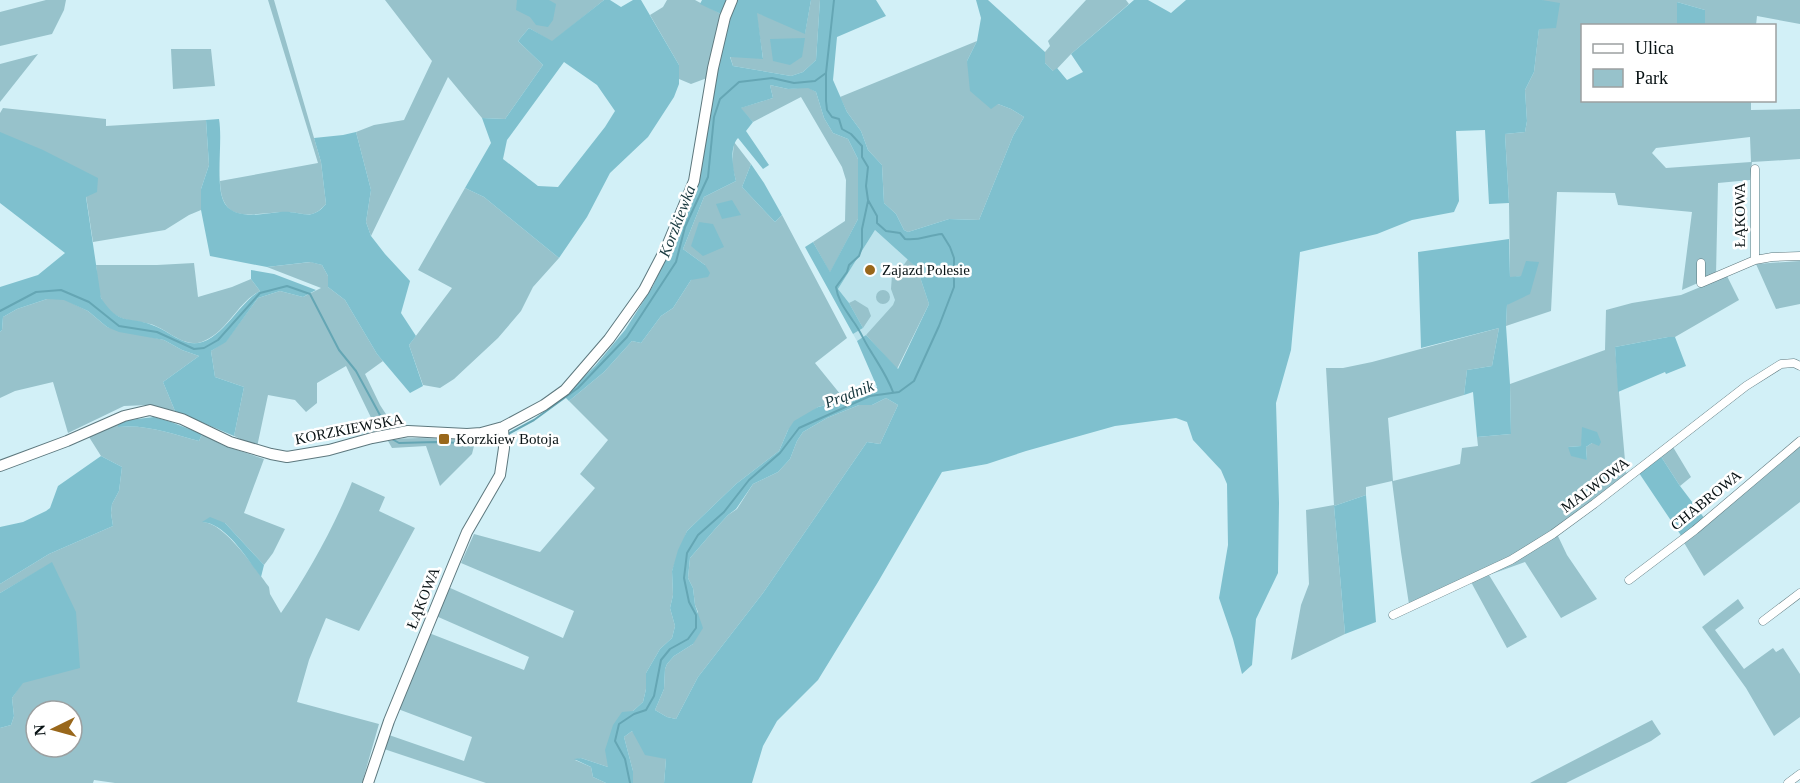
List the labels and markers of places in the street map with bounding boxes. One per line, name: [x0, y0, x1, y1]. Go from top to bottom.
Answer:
place label: Zajazd Polesie: [882, 262, 970, 278]
marker: Zajazd Polesie: [863, 263, 877, 277]
place label: Korzkiew Botoja: [456, 431, 559, 447]
marker: Korzkiew Botoja: [437, 432, 451, 446]

